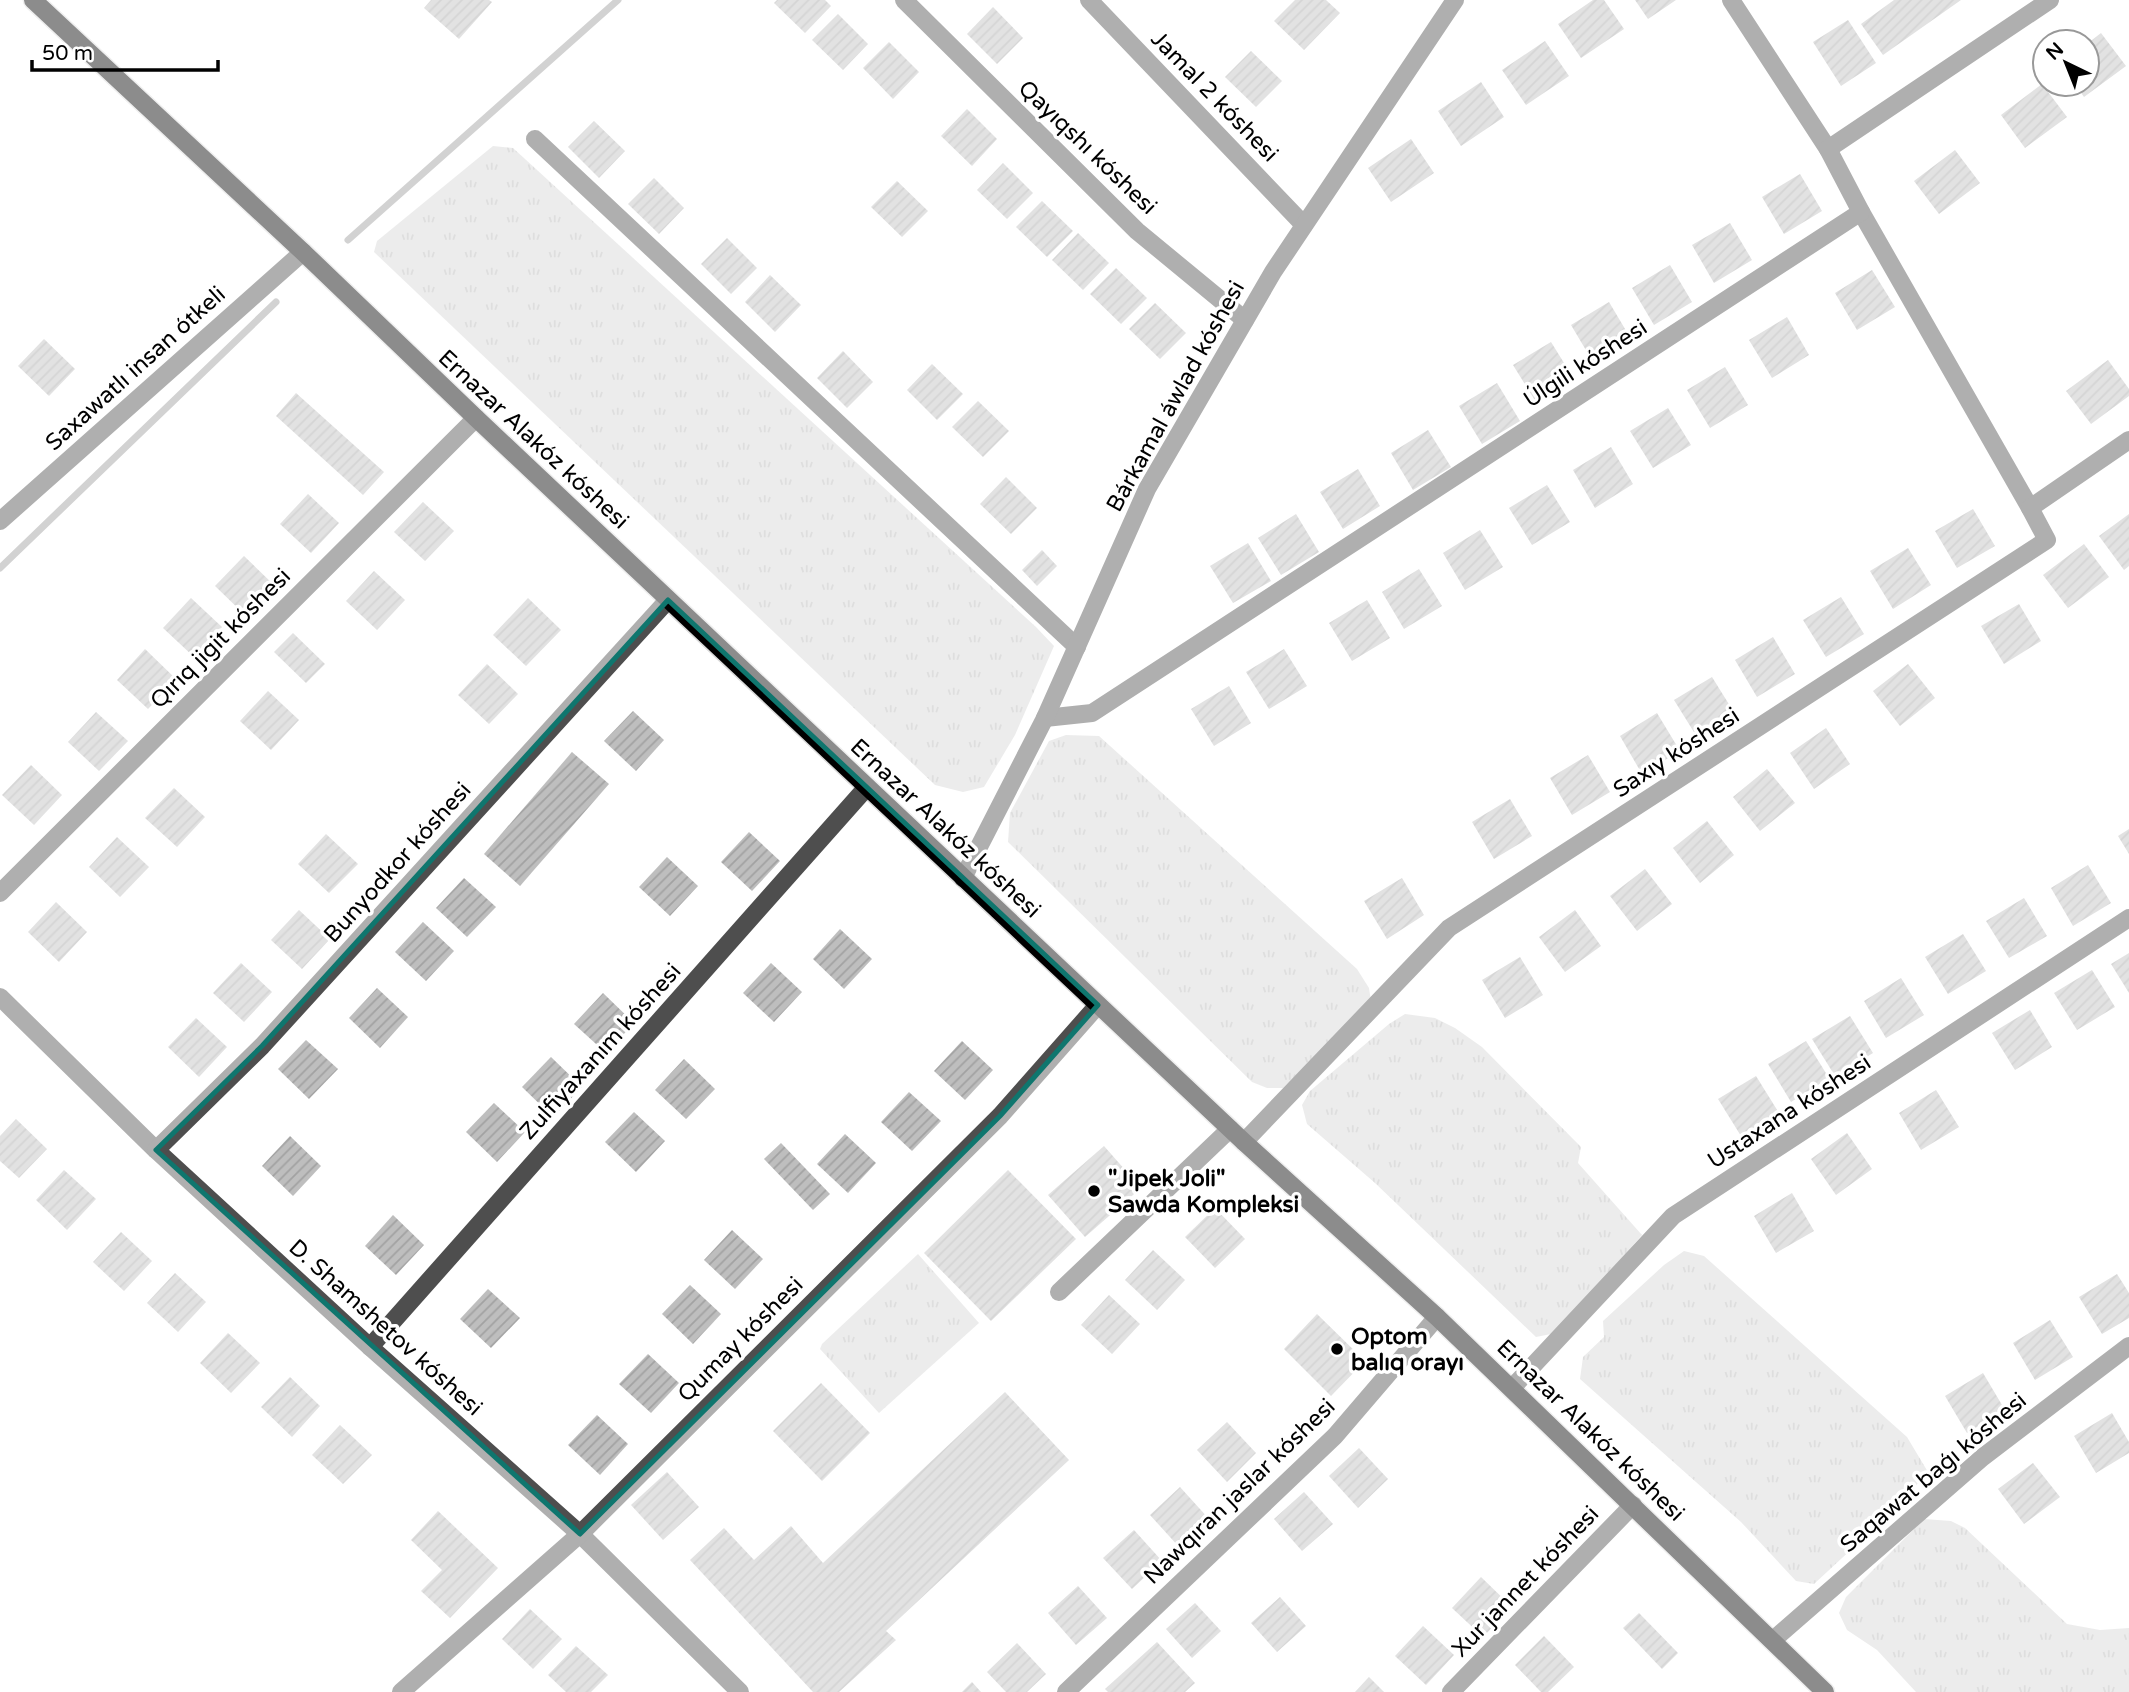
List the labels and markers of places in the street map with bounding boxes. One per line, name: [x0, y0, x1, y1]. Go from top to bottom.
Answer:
place label: "Jipek Joli" Sawda Kompleksi: [1108, 1165, 1299, 1219]
marker: "Jipek Joli" Sawda Kompleksi: [1086, 1183, 1102, 1199]
place label: Optom balıq orayı: [1351, 1323, 1464, 1377]
marker: Optom balıq orayı: [1329, 1341, 1345, 1357]

